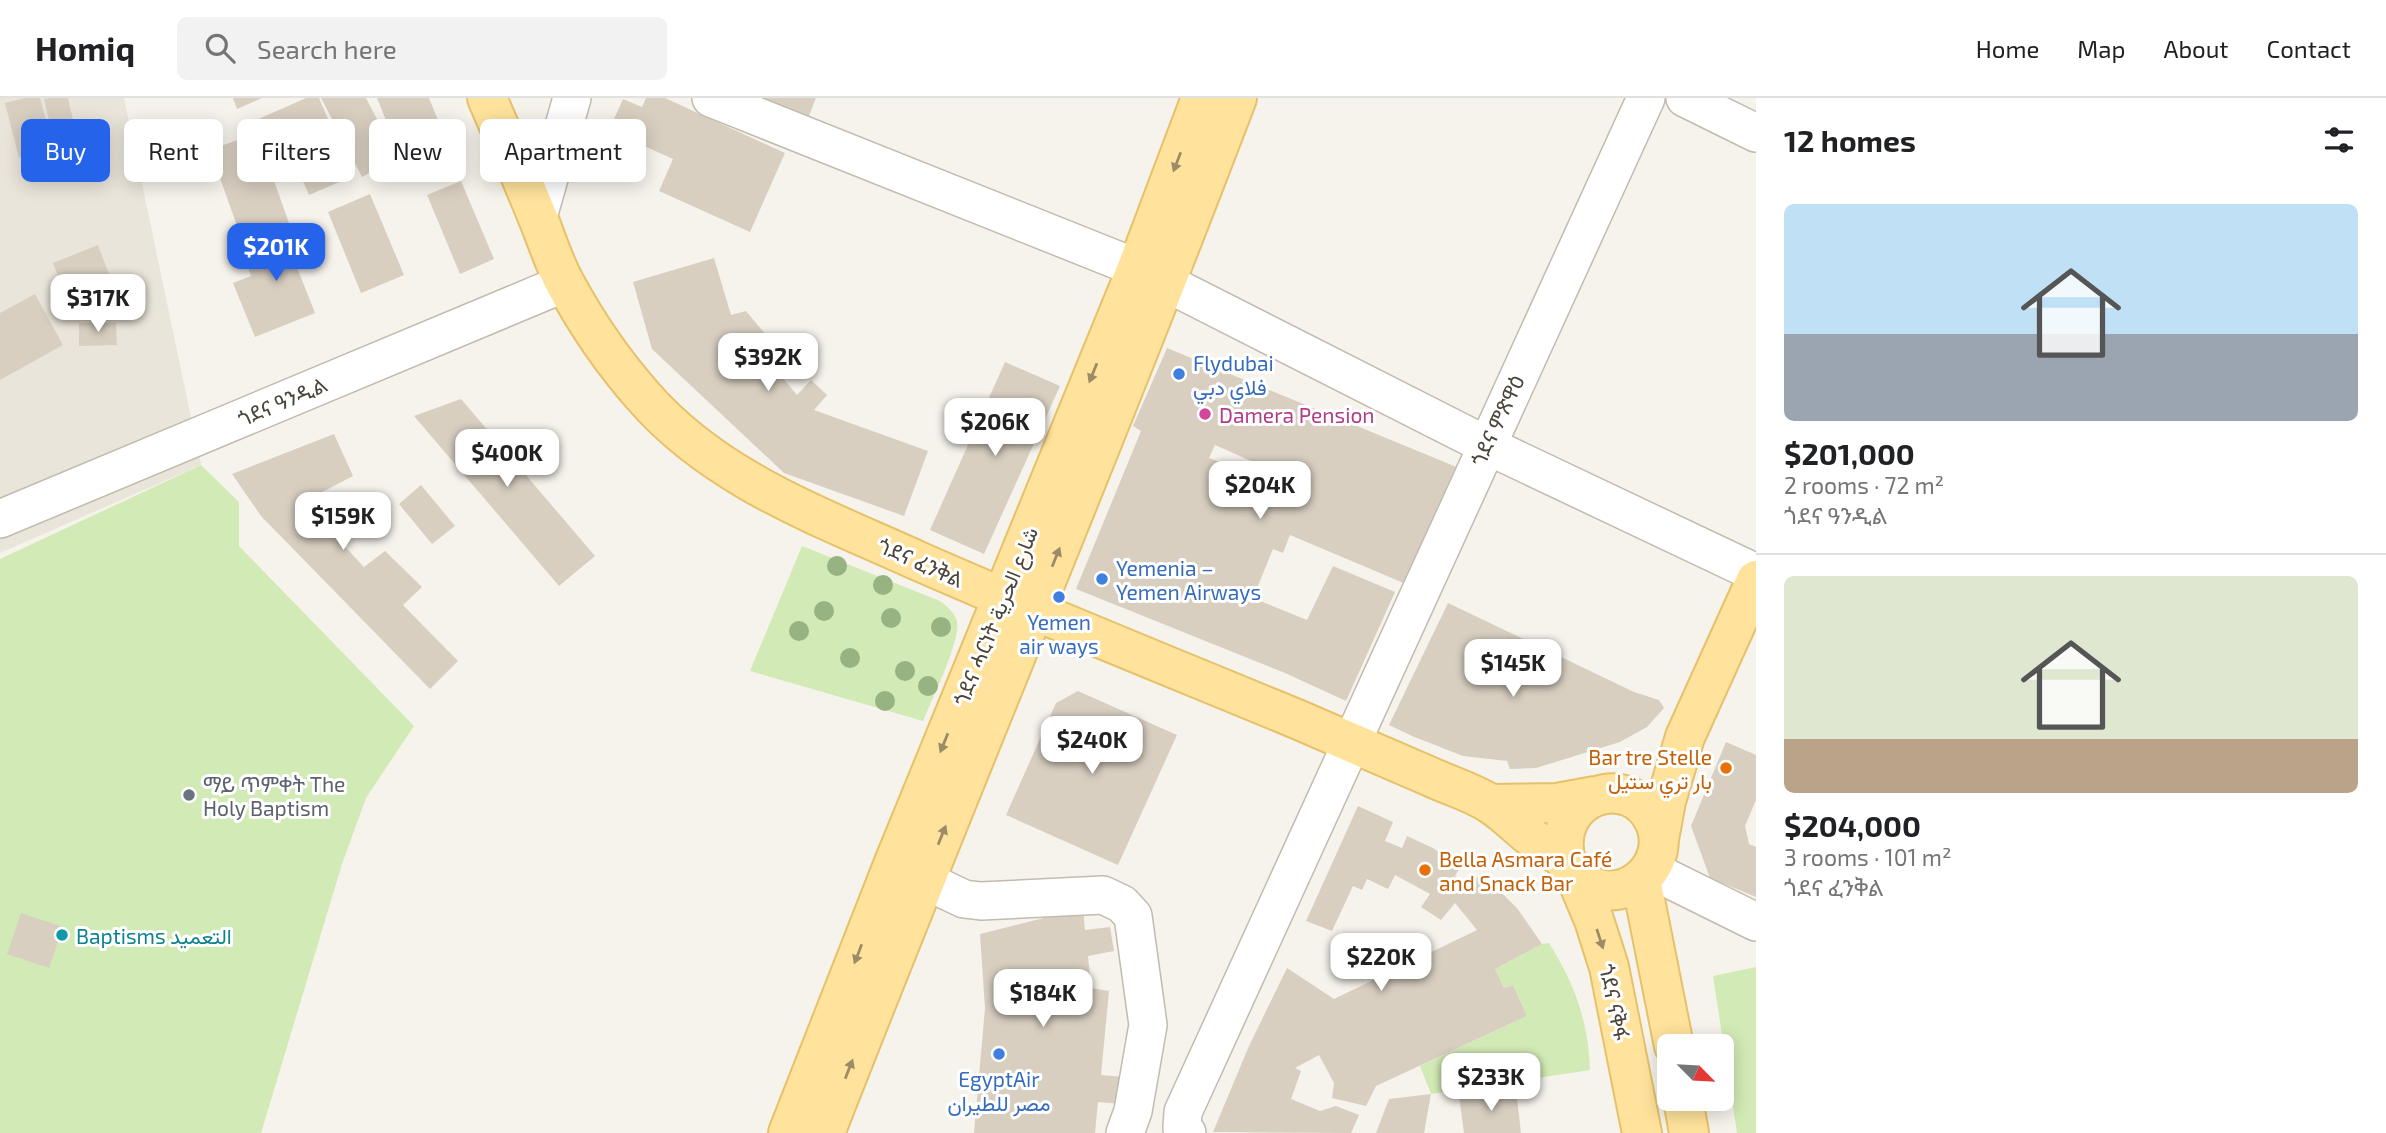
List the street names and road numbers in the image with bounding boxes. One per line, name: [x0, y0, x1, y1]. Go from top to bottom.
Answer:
street label: ጎደና ምጽዋዕ: [1465, 370, 1529, 470]
street label: ጎደና ዓንዲል: [234, 371, 330, 431]
street label: ጎደና ሓርነት شارع الحرية: [948, 523, 1045, 710]
street label: ጎደና ፈንቅል: [874, 532, 968, 592]
street label: ጎደና ናቅፋ: [1595, 962, 1635, 1042]

